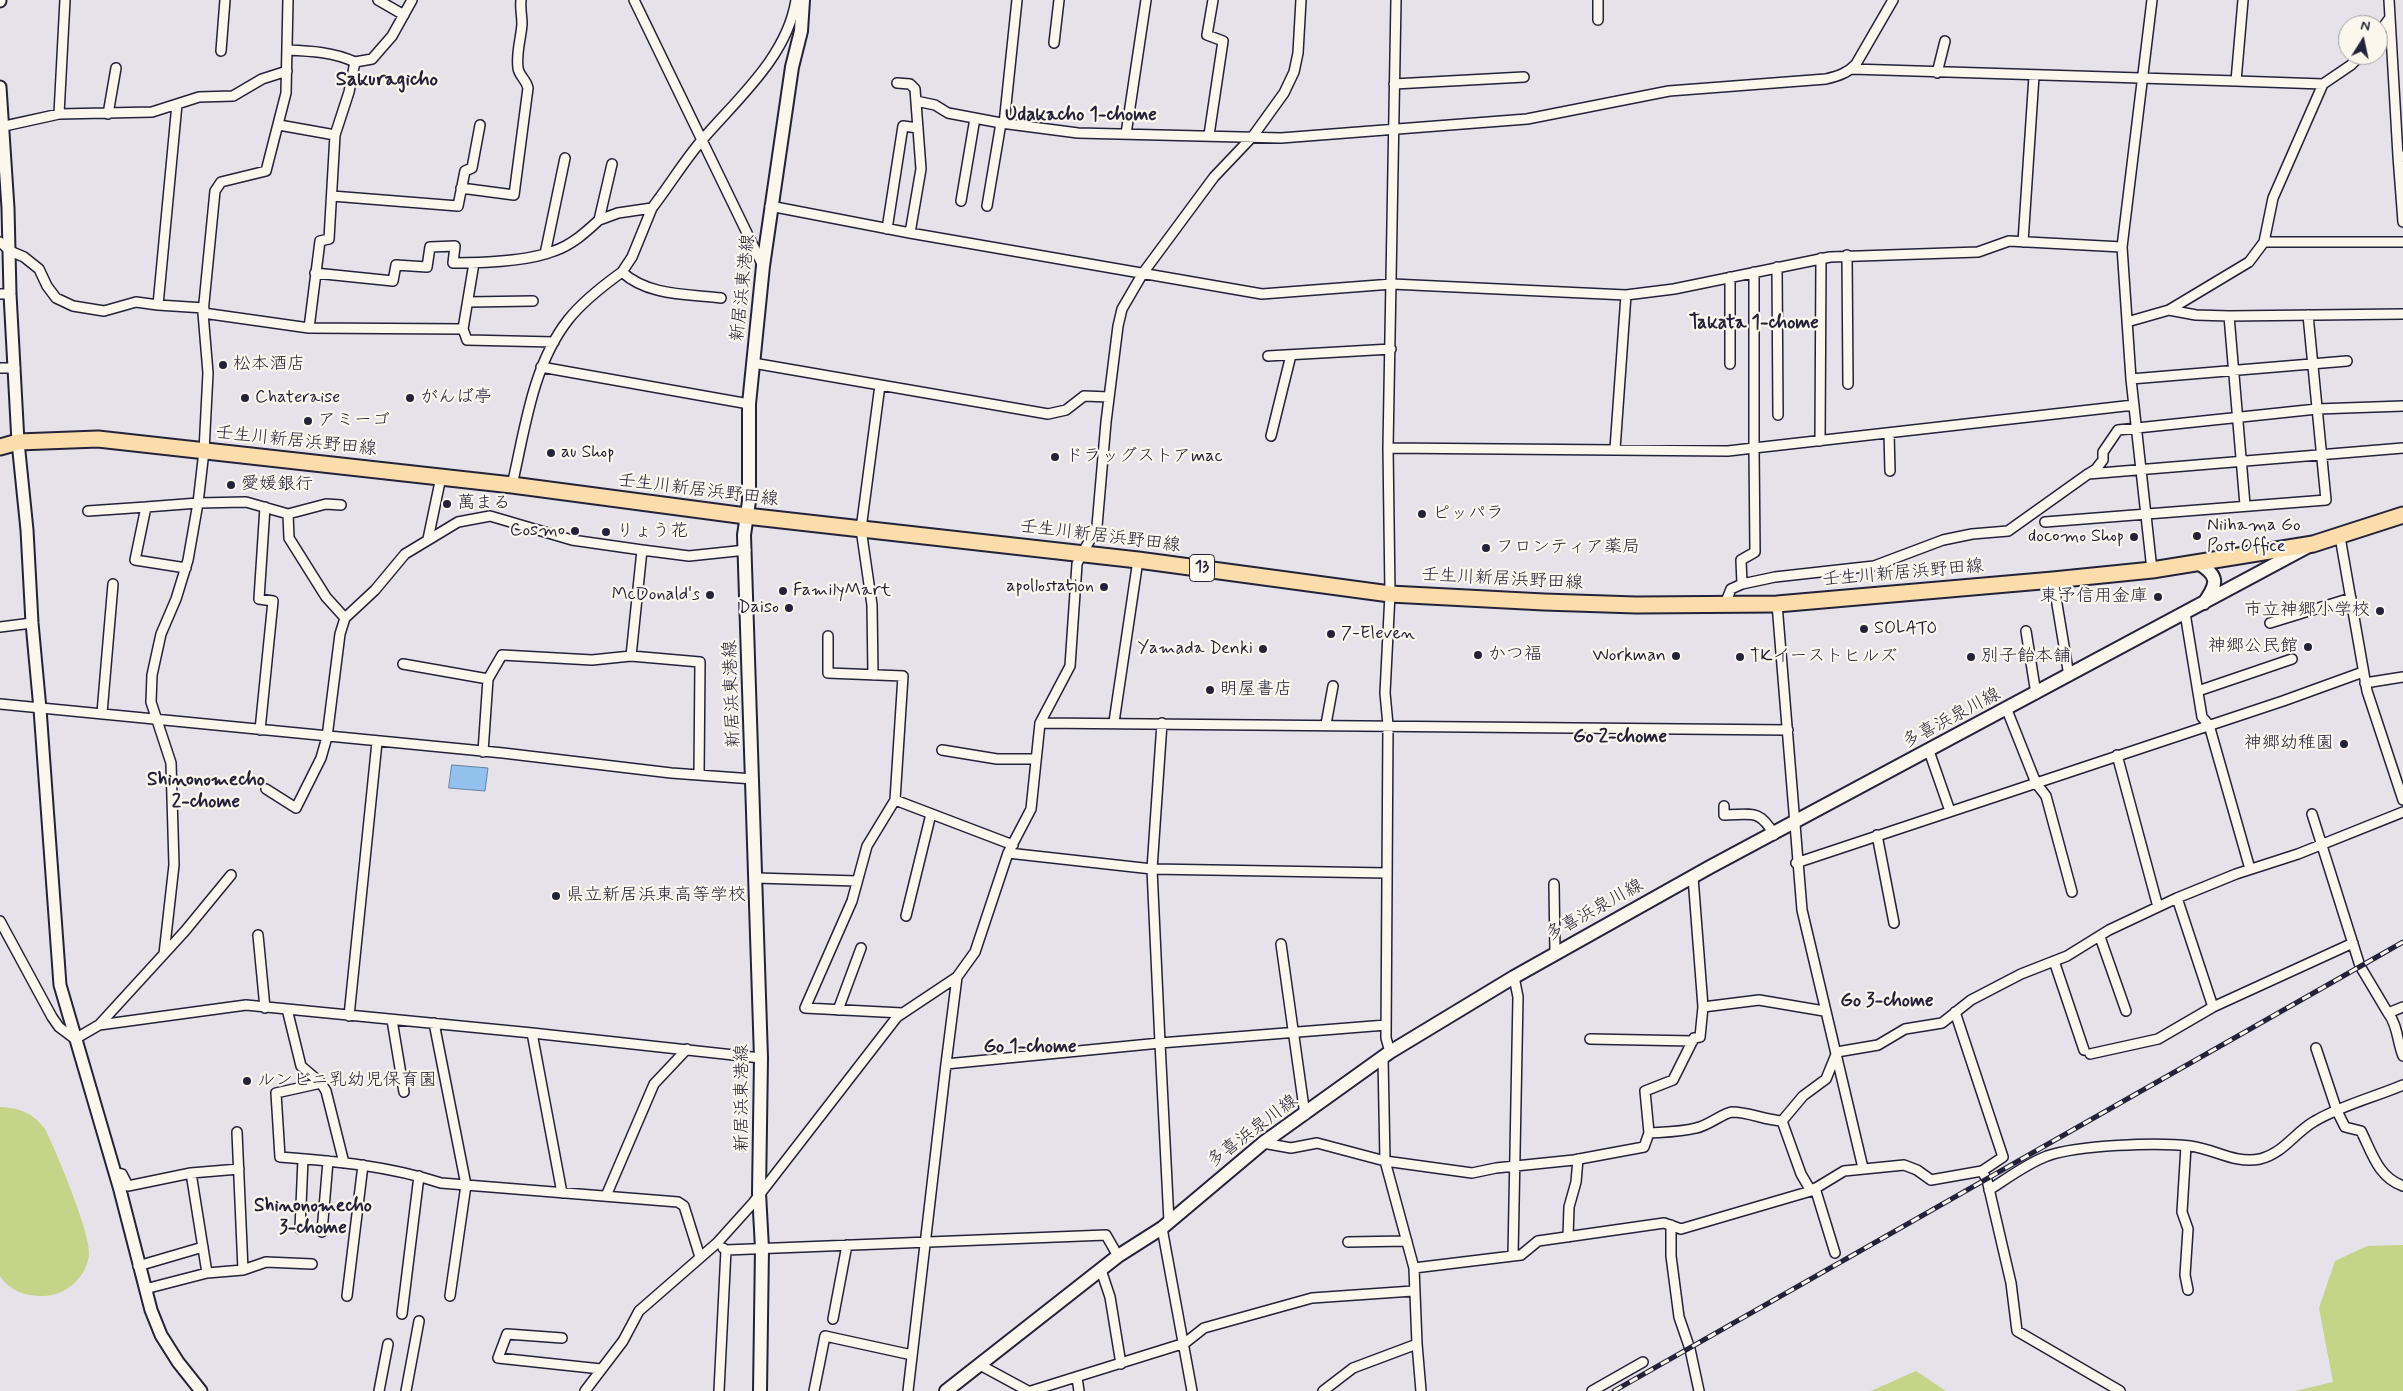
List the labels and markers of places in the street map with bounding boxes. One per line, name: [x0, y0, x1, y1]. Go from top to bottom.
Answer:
place label: 松本酒店: [233, 354, 305, 376]
marker: 松本酒店: [217, 359, 229, 371]
place label: Chateraise: [255, 387, 340, 409]
place label: がんば亭: [420, 387, 492, 409]
marker: Chateraise: [239, 392, 251, 404]
marker: がんば亭: [404, 392, 416, 404]
place label: アミーゴ: [318, 410, 390, 432]
marker: アミーゴ: [302, 415, 314, 427]
place label: au Shop: [561, 442, 614, 464]
place label: ドラッグストアmac: [1065, 446, 1223, 468]
marker: au Shop: [545, 447, 557, 459]
marker: ドラッグストアmac: [1049, 451, 1061, 463]
place label: 愛媛銀行: [241, 474, 313, 496]
marker: 愛媛銀行: [225, 479, 237, 491]
place label: 萬まる: [457, 493, 511, 515]
marker: 萬まる: [441, 498, 453, 510]
place label: ピッパラ: [1432, 503, 1504, 525]
marker: ピッパラ: [1416, 508, 1428, 520]
place label: Niihama Go Post Office: [2207, 515, 2301, 558]
place label: Cosmo: [510, 520, 565, 542]
place label: りょう花: [616, 521, 688, 543]
marker: Cosmo: [569, 525, 581, 537]
marker: りょう花: [600, 526, 612, 538]
place label: docomo Shop: [2028, 526, 2124, 548]
marker: Niihama Go Post Office: [2191, 530, 2203, 542]
marker: docomo Shop: [2128, 531, 2140, 543]
place label: フロンティア薬局: [1496, 537, 1640, 559]
marker: フロンティア薬局: [1480, 542, 1492, 554]
place label: apollostation: [1006, 576, 1094, 598]
place label: FamilyMart: [793, 580, 891, 602]
marker: apollostation: [1098, 581, 1110, 593]
place label: McDonald's: [612, 584, 700, 606]
marker: FamilyMart: [777, 585, 789, 597]
place label: 東予信用金庫: [2040, 586, 2148, 608]
marker: McDonald's: [704, 589, 716, 601]
marker: 東予信用金庫: [2152, 591, 2164, 603]
place label: Daiso: [738, 597, 779, 619]
place label: 市立神郷小学校: [2244, 600, 2370, 622]
marker: Daiso: [783, 602, 795, 614]
marker: 市立神郷小学校: [2374, 605, 2386, 617]
place label: SOLATO: [1874, 618, 1937, 640]
place label: 7-Eleven: [1341, 623, 1415, 645]
marker: SOLATO: [1858, 623, 1870, 635]
marker: 7-Eleven: [1325, 628, 1337, 640]
place label: 神郷公民館: [2208, 636, 2298, 658]
place label: Yamada Denki: [1137, 638, 1253, 660]
marker: 神郷公民館: [2302, 641, 2314, 653]
marker: Yamada Denki: [1257, 643, 1269, 655]
place label: かつ福: [1488, 644, 1542, 666]
place label: Workman: [1592, 645, 1666, 667]
place label: TKイーストヒルズ: [1750, 646, 1897, 668]
place label: 別子飴本舗: [1981, 646, 2071, 668]
marker: かつ福: [1472, 649, 1484, 661]
marker: Workman: [1670, 650, 1682, 662]
marker: TKイーストヒルズ: [1734, 651, 1746, 663]
marker: 別子飴本舗: [1965, 651, 1977, 663]
place label: 明屋書店: [1220, 679, 1292, 701]
marker: 明屋書店: [1204, 684, 1216, 696]
place label: 神郷幼稚園: [2244, 733, 2334, 755]
marker: 神郷幼稚園: [2338, 738, 2350, 750]
place label: 県立新居浜東高等学校: [566, 885, 746, 907]
marker: 県立新居浜東高等学校: [550, 890, 562, 902]
place label: ルンビニ乳幼児保育園: [257, 1070, 437, 1092]
marker: ルンビニ乳幼児保育園: [241, 1075, 253, 1087]

